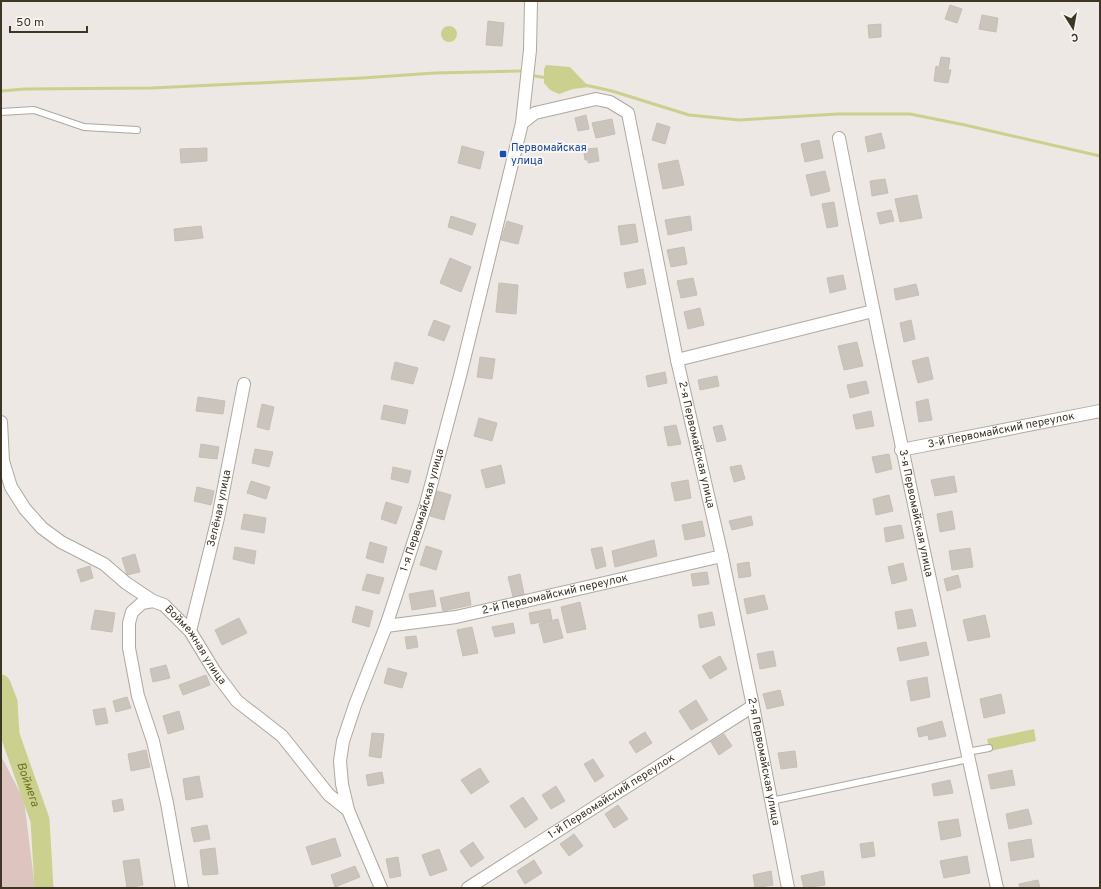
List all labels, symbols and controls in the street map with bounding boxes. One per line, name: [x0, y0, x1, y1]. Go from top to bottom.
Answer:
scale bar: [10, 8, 87, 34]
north arrow: [1053, 8, 1093, 48]
text: 50 m: [16, 15, 44, 31]
text: С: [1070, 29, 1080, 44]
place label: Первомайская улица: [511, 141, 587, 168]
marker: Первомайская улица: [498, 149, 508, 159]
street label: 2-я Первомайская улица: [675, 380, 718, 510]
street label: 3-й Первомайский переулок: [927, 409, 1076, 452]
street label: 1-я Первомайская улица: [397, 447, 447, 573]
street label: 3-я Первомайская улица: [895, 448, 936, 578]
street label: Зелёная улица: [204, 468, 234, 549]
street label: 2-й Первомайский переулок: [480, 571, 629, 618]
street label: Воймежная улица: [161, 602, 229, 688]
street label: 2-я Первомайская улица: [744, 696, 783, 827]
street label: 1-й Первомайский переулок: [545, 751, 677, 842]
water label: Воймега: [12, 760, 43, 810]

